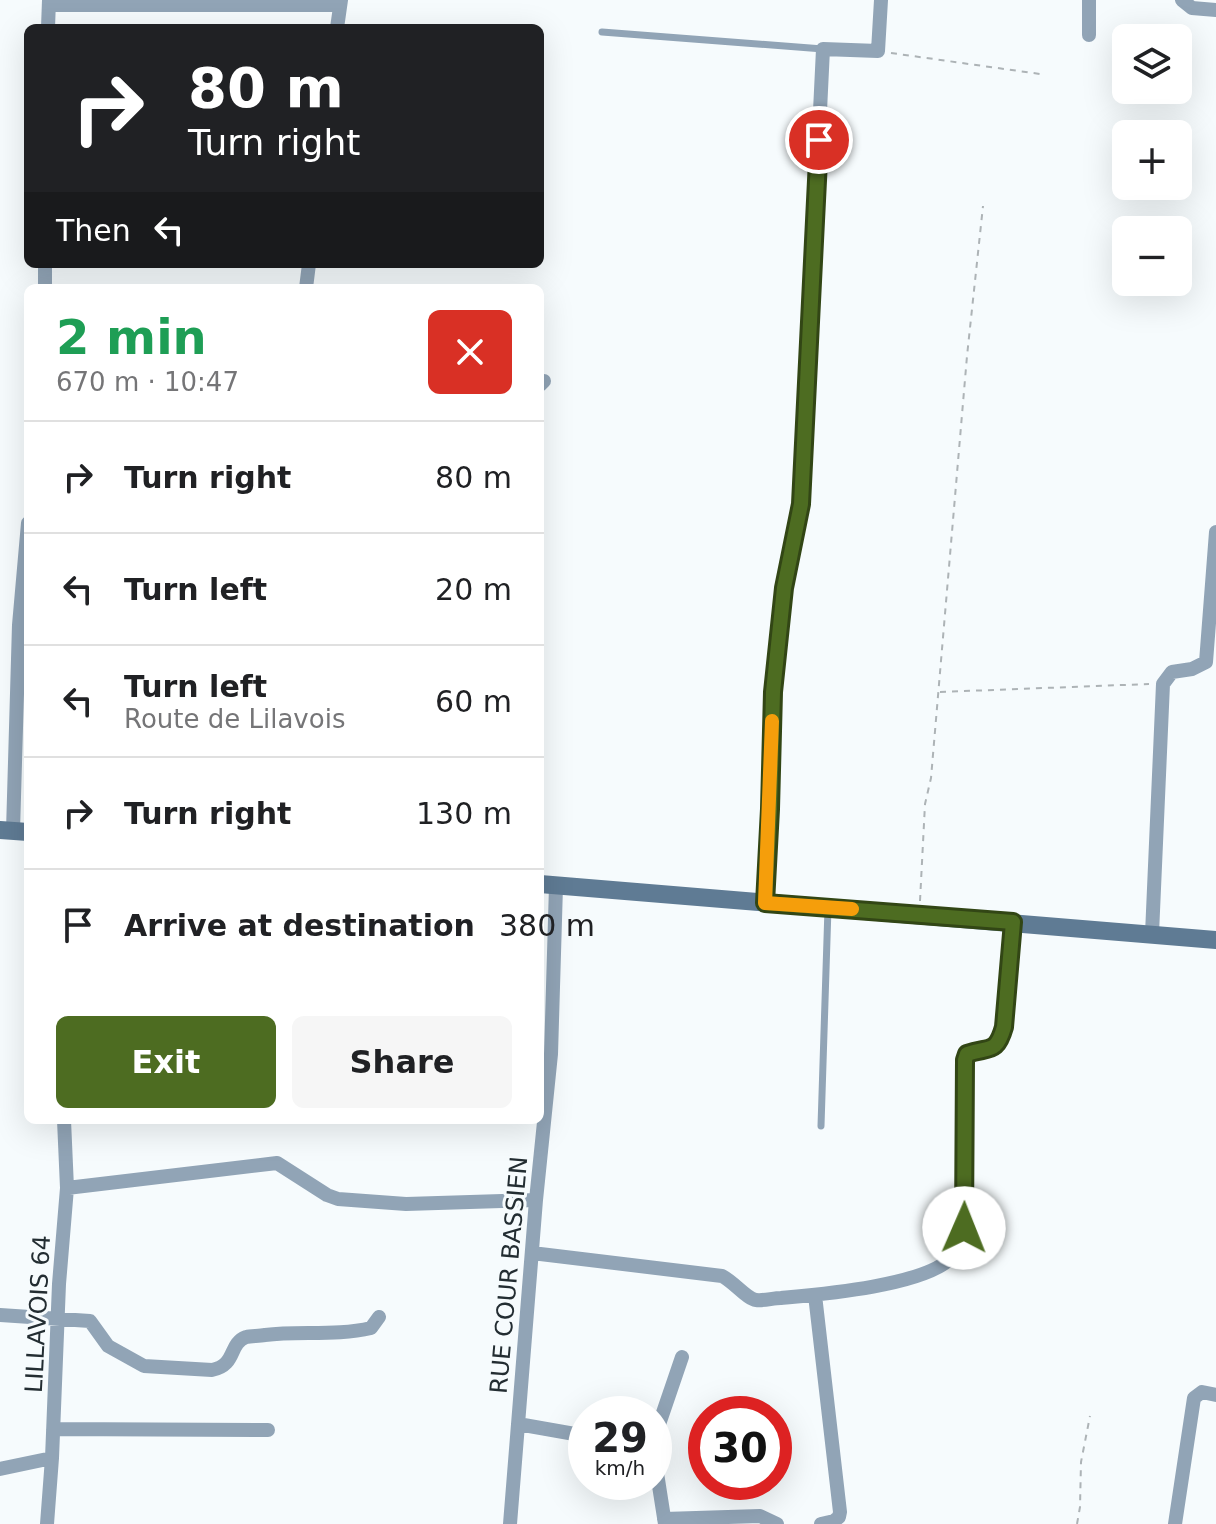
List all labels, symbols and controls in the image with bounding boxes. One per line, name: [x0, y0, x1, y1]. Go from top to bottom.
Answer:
map controls: [1112, 24, 1192, 296]
button: layers: [1112, 24, 1192, 104]
text: 80 m: [188, 55, 344, 120]
icon: right: [56, 56, 160, 160]
pin: [785, 106, 853, 174]
icon: arrive: [797, 118, 841, 162]
button: +: [1112, 120, 1192, 200]
text: Turn right: [188, 122, 360, 163]
icon: left: [147, 208, 191, 252]
text: Then: [56, 213, 131, 248]
button: −: [1112, 216, 1192, 296]
text: 2 min: [56, 309, 207, 365]
button: close: [428, 310, 512, 394]
text: 670 m · 10:47: [56, 367, 239, 397]
icon: right: [56, 455, 100, 499]
text: Turn right: [124, 460, 291, 495]
text: 80 m: [435, 460, 512, 495]
icon: left: [56, 567, 100, 611]
text: Turn left: [124, 572, 267, 607]
text: 20 m: [435, 572, 512, 607]
text: Turn left: [124, 669, 267, 704]
icon: left: [56, 679, 100, 723]
text: 60 m: [435, 684, 512, 719]
text: Route de Lilavois: [124, 704, 345, 734]
icon: right: [56, 791, 100, 835]
text: Turn right: [124, 796, 291, 831]
text: 130 m: [416, 796, 512, 831]
icon: arrive: [56, 903, 100, 947]
text: Arrive at destination: [124, 908, 475, 943]
text: 380 m: [499, 908, 595, 943]
button: Exit: [56, 1016, 276, 1108]
button: Share: [292, 1016, 512, 1108]
street label: RUE COUR BASSIEN: [485, 1155, 533, 1395]
position arrow: [922, 1186, 1006, 1270]
street label: LILLAVOIS 64: [20, 1234, 56, 1394]
speed limit sign: 30: [688, 1396, 792, 1500]
text: 29: [592, 1415, 648, 1461]
text: km/h: [595, 1456, 645, 1480]

